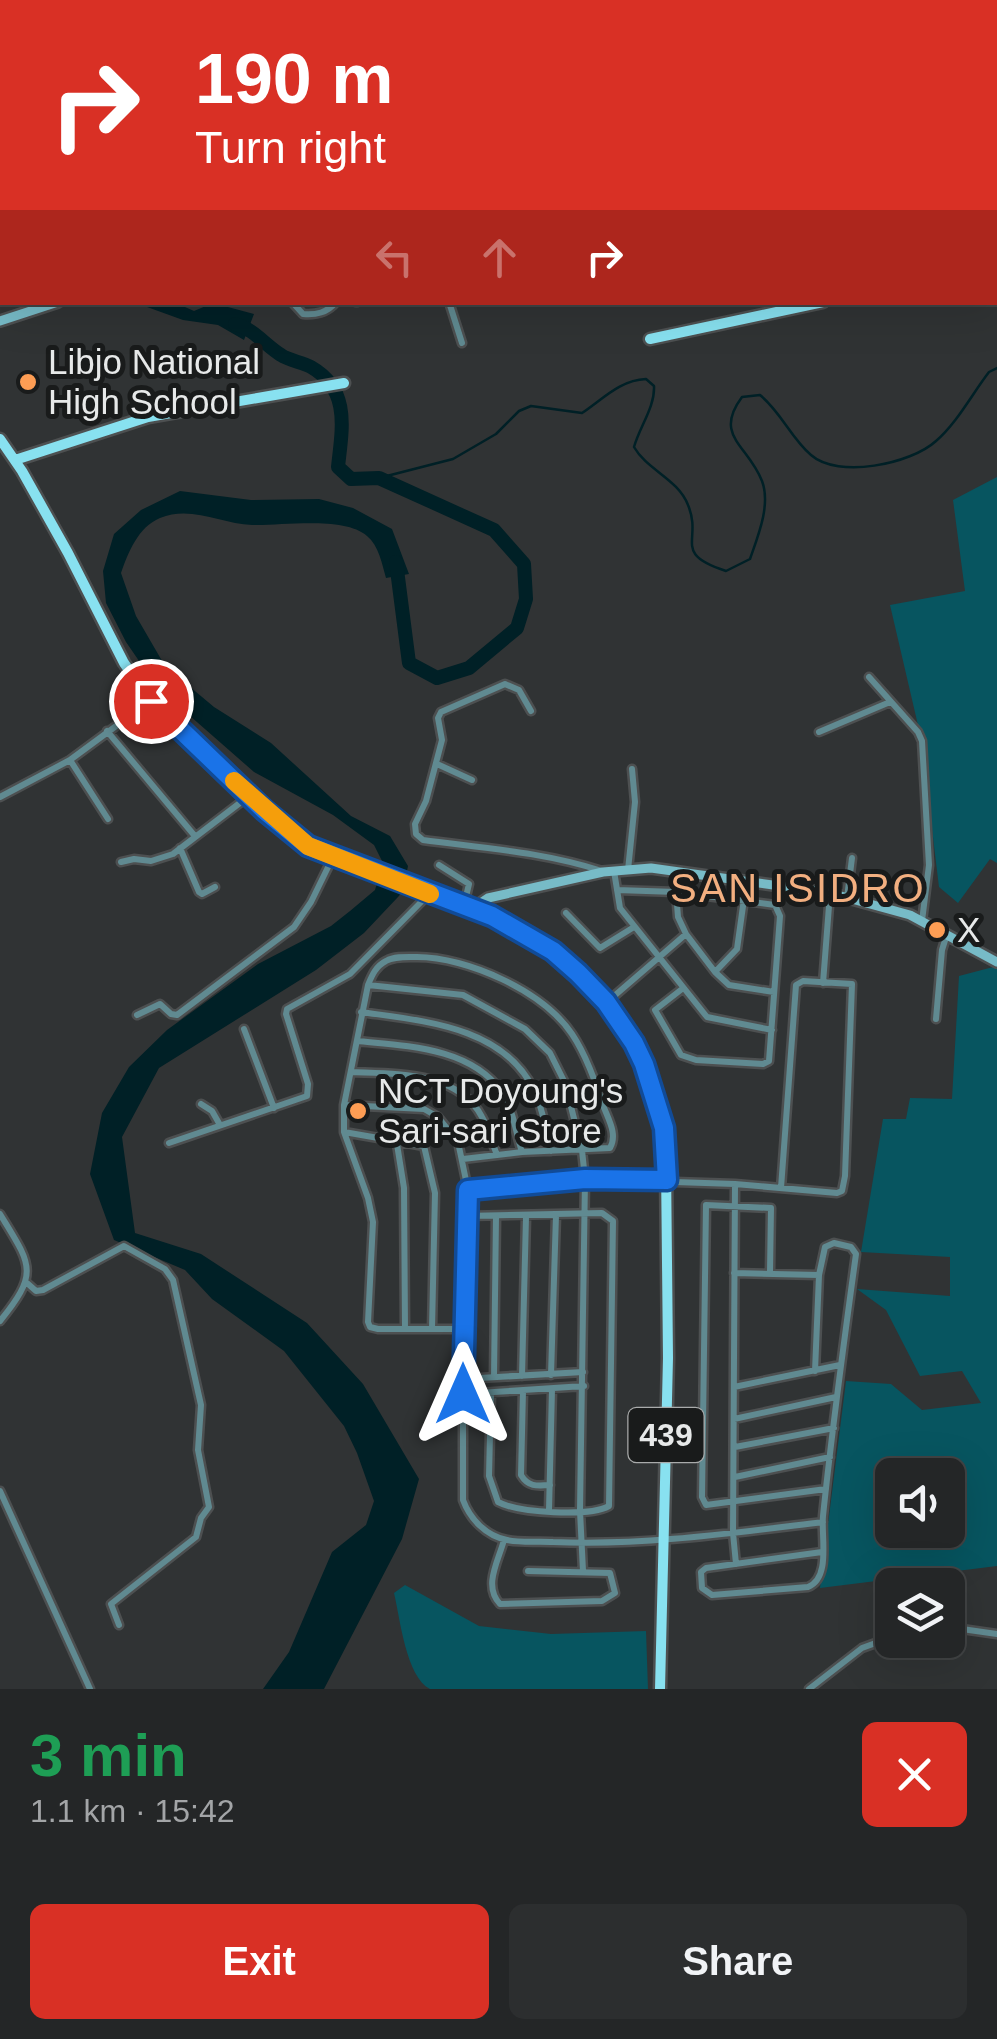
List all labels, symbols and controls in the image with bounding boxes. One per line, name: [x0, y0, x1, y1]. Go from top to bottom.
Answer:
icon: right: [30, 40, 160, 170]
text: 190 m: [195, 40, 393, 118]
text: Turn right: [195, 122, 386, 173]
icon: left: [367, 230, 422, 285]
icon: ahead: [472, 230, 527, 285]
icon: right: [577, 230, 632, 285]
place label: Libjo National High School: [48, 342, 260, 421]
marker: Libjo National High School: [17, 371, 39, 393]
pin: [109, 659, 194, 744]
icon: arrive: [124, 674, 179, 729]
district label: SAN ISIDRO: [670, 866, 926, 910]
place label: X: [957, 910, 980, 949]
marker: X: [926, 919, 948, 941]
place label: NCT Doyoung's Sari-sari Store: [378, 1071, 623, 1150]
marker: NCT Doyoung's Sari-sari Store: [347, 1100, 369, 1122]
position arrow: [411, 1342, 515, 1446]
road number: 439: [628, 1408, 704, 1462]
map controls: [875, 1458, 965, 1658]
button: sound: [875, 1458, 965, 1548]
button: layers: [875, 1568, 965, 1658]
text: 3 min: [30, 1722, 187, 1789]
button: close: [862, 1722, 967, 1827]
text: 1.1 km · 15:42: [30, 1793, 235, 1829]
button: Exit: [30, 1904, 489, 2019]
button: Share: [509, 1904, 967, 2019]

